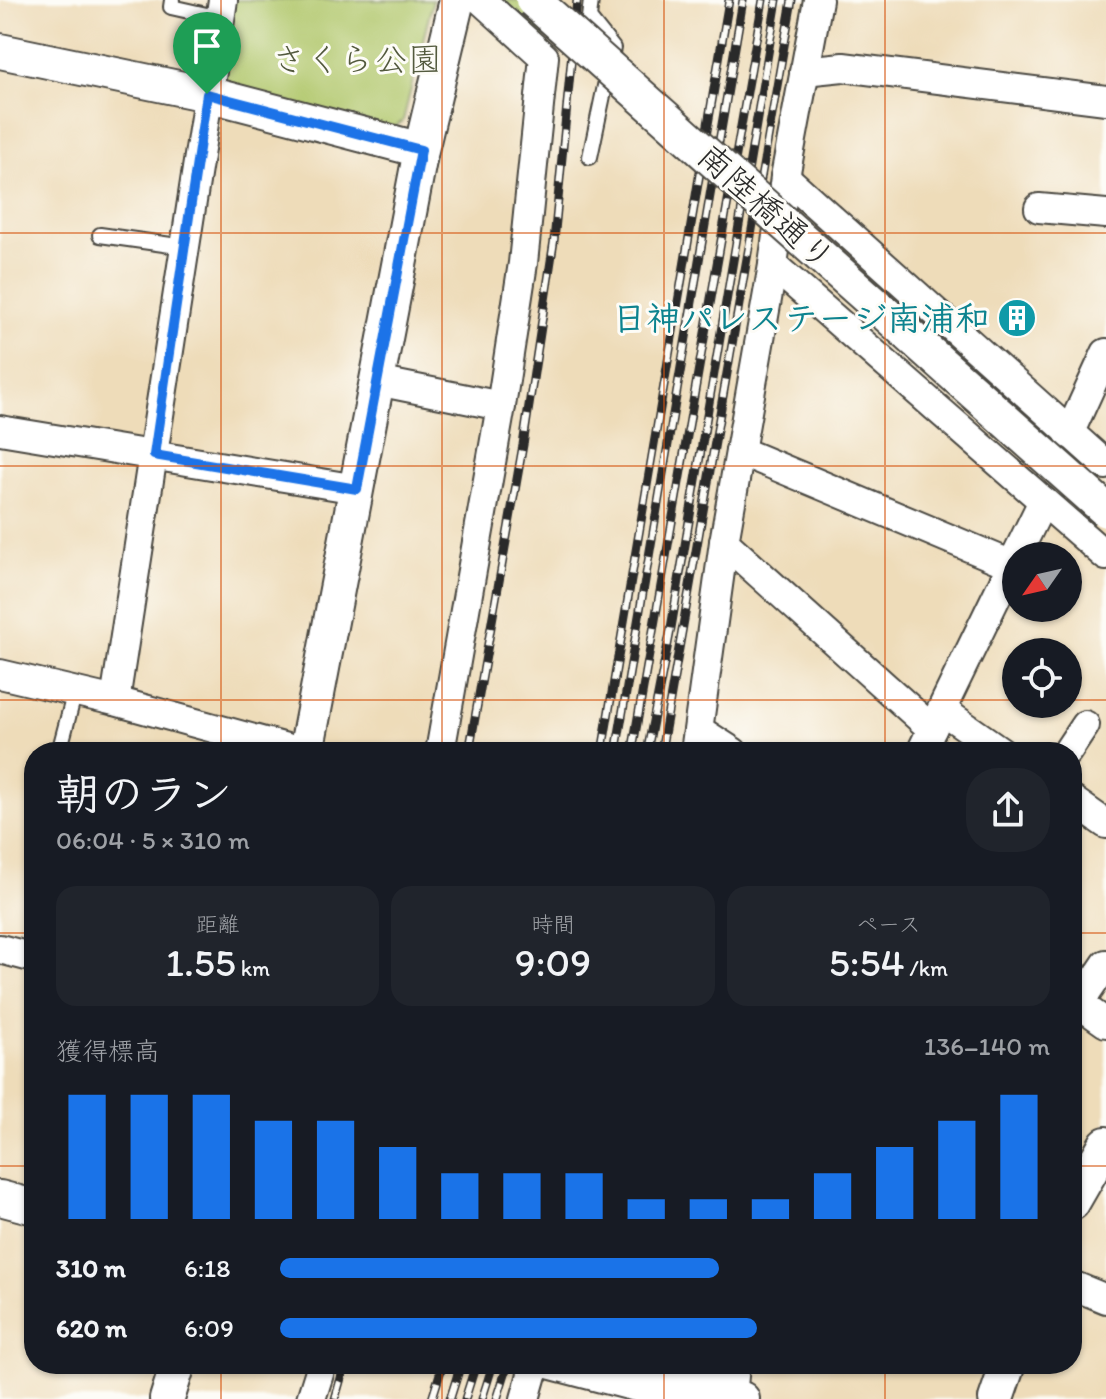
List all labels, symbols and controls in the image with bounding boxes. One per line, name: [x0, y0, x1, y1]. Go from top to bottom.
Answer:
pin: [173, 12, 241, 94]
icon: arrive: [185, 24, 229, 68]
park label: さくら公園: [272, 39, 442, 80]
street label: 南陸橋通り: [689, 135, 843, 279]
building icon: 日神パレステージ南浦和: [996, 297, 1038, 339]
place label: 日神パレステージ南浦和: [612, 298, 989, 339]
north arrow: [1002, 542, 1082, 622]
map controls: [1002, 542, 1082, 718]
button: locate: [1002, 638, 1082, 718]
text: 朝のラン: [56, 767, 232, 820]
button: share: [966, 768, 1050, 852]
text: 06:04 · 5 × 310 m: [56, 824, 250, 856]
text: 距離: [196, 911, 240, 938]
text: 時間: [531, 911, 575, 938]
text: ペース: [856, 911, 921, 938]
text: 1.55: [165, 938, 236, 986]
text: 9:09: [515, 938, 591, 986]
text: 5:54: [829, 938, 905, 986]
text: km: [236, 955, 270, 982]
text: /km: [905, 955, 948, 982]
text: 136–140 m: [924, 1030, 1050, 1062]
text: 獲得標高: [56, 1035, 160, 1067]
text: 310 m: [56, 1252, 126, 1284]
text: 6:18: [184, 1252, 230, 1284]
text: 620 m: [56, 1312, 127, 1344]
text: 6:09: [184, 1312, 234, 1344]

